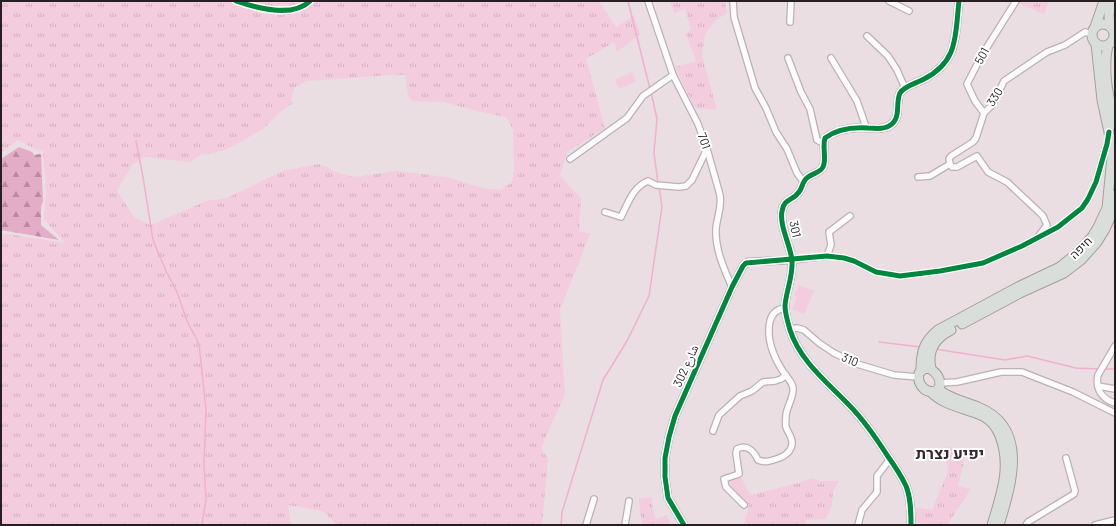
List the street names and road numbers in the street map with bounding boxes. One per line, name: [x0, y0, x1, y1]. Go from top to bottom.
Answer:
street label: 501: [971, 45, 991, 66]
street label: 330: [983, 85, 1005, 108]
street label: 701: [696, 131, 714, 151]
street label: 301: [787, 219, 805, 239]
street label: חיפה: [1066, 233, 1094, 261]
street label: شارع 302: [670, 342, 702, 390]
street label: 310: [840, 349, 861, 369]

